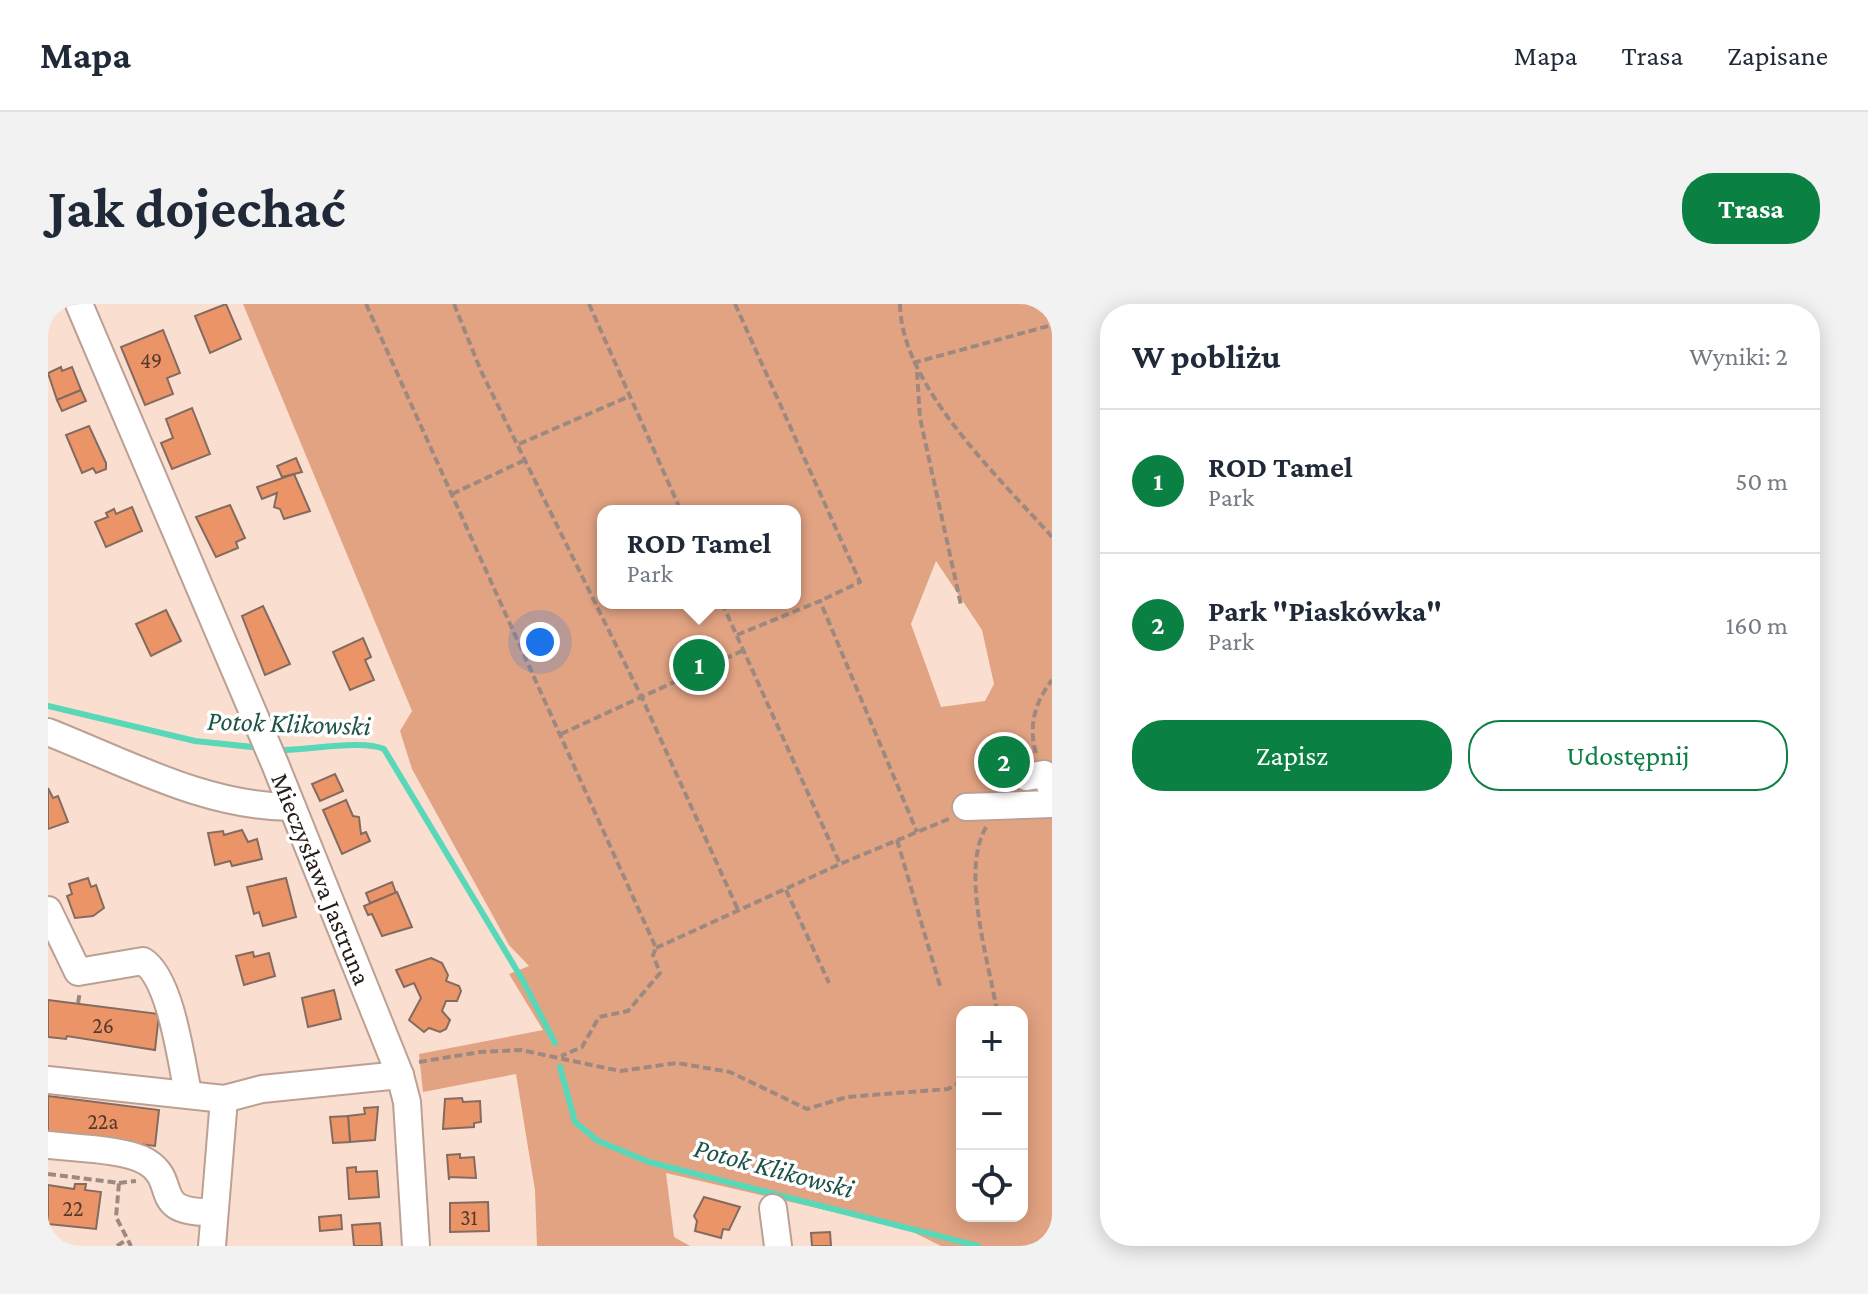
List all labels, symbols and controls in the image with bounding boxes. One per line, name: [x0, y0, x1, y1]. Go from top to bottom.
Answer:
text: Mapa: [40, 34, 131, 76]
text: Mapa: [1514, 40, 1578, 71]
text: Trasa: [1622, 40, 1683, 71]
text: Zapisane: [1727, 40, 1828, 71]
button: Trasa: [1682, 173, 1820, 244]
text: Jak dojechać: [48, 177, 346, 239]
text: W pobliżu: [1132, 338, 1281, 375]
text: Wyniki: 2: [1689, 342, 1788, 371]
house number: 49: [140, 348, 162, 373]
text: ROD Tamel: [1208, 450, 1353, 483]
text: 1: [1153, 467, 1163, 496]
text: 50 m: [1735, 467, 1788, 496]
text: Park: [1208, 483, 1254, 512]
popup: [597, 505, 801, 609]
text: ROD Tamel: [627, 526, 771, 559]
text: Park: [627, 559, 673, 588]
text: Park "Piaskówka": [1208, 594, 1442, 627]
text: 2: [1151, 611, 1165, 640]
text: 160 m: [1726, 611, 1788, 640]
your location: [520, 622, 560, 662]
text: Park: [1208, 627, 1254, 656]
pin: 1: [673, 635, 725, 695]
water label: Potok Klikowski: [207, 705, 372, 741]
button: Zapisz: [1132, 720, 1452, 791]
button: Udostępnij: [1468, 720, 1788, 791]
pin: 2: [978, 732, 1030, 792]
street label: Mieczysława Jastruna: [265, 769, 377, 989]
map controls: [956, 1006, 1028, 1222]
button: +: [956, 1006, 1028, 1078]
house number: 26: [92, 1013, 114, 1038]
button: −: [956, 1078, 1028, 1150]
house number: 22a: [87, 1109, 119, 1134]
water label: Potok Klikowski: [691, 1132, 858, 1204]
button: locate: [956, 1150, 1028, 1222]
house number: 22: [63, 1196, 83, 1221]
house number: 31: [460, 1205, 478, 1230]

